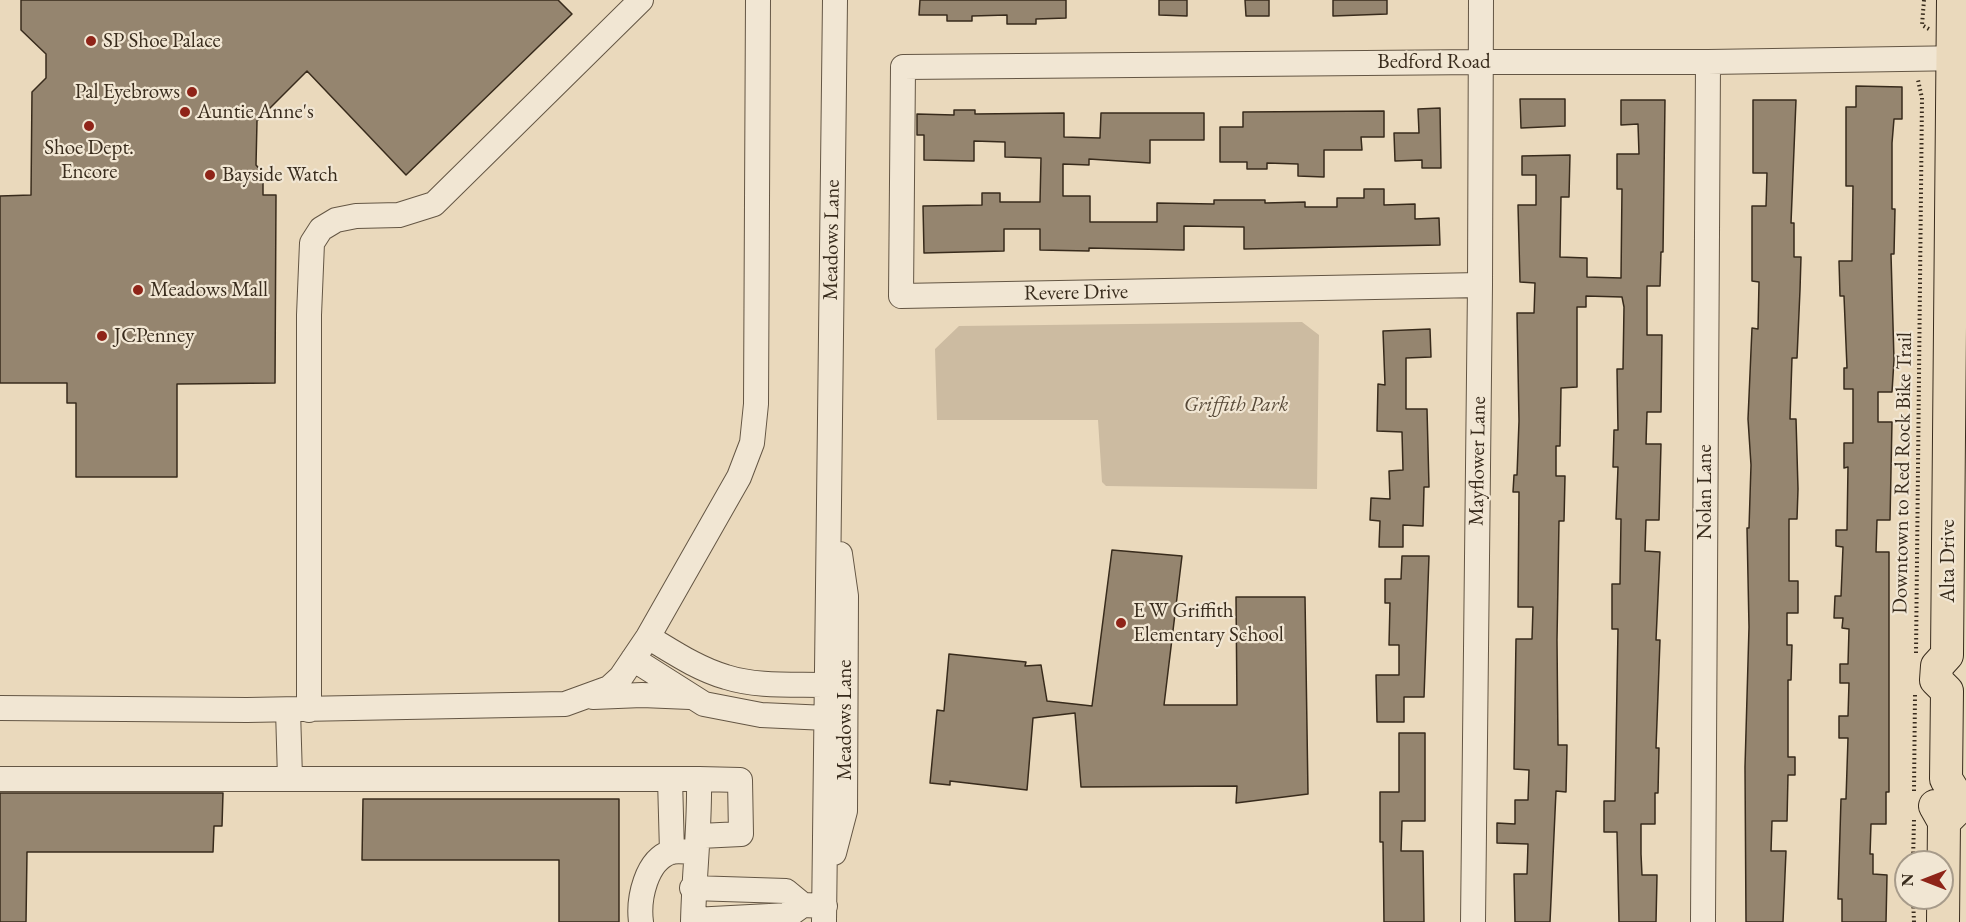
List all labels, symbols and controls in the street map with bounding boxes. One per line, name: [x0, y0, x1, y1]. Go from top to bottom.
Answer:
place label: SP Shoe Palace: [103, 28, 221, 54]
marker: SP Shoe Palace: [84, 34, 98, 48]
street label: Bedford Road: [1377, 49, 1491, 75]
place label: Pal Eyebrows: [75, 79, 180, 105]
marker: Pal Eyebrows: [185, 85, 199, 99]
place label: Auntie Anne's: [197, 99, 314, 125]
marker: Auntie Anne's: [178, 105, 192, 119]
marker: Shoe Dept. Encore: [82, 119, 96, 133]
place label: Shoe Dept. Encore: [44, 135, 134, 185]
place label: Bayside Watch: [222, 162, 338, 188]
marker: Bayside Watch: [203, 168, 217, 182]
street label: Meadows Lane: [818, 179, 846, 301]
place label: Meadows Mall: [150, 277, 268, 303]
street label: Revere Drive: [1024, 279, 1128, 307]
marker: Meadows Mall: [131, 283, 145, 297]
place label: JCPenney: [114, 323, 194, 349]
marker: JCPenney: [95, 329, 109, 343]
street label: Downtown to Red Rock Bike Trail: [1888, 332, 1918, 614]
park label: Griffith Park: [1184, 392, 1288, 418]
street label: Mayflower Lane: [1464, 396, 1492, 526]
street label: Nolan Lane: [1692, 444, 1718, 540]
street label: Alta Drive: [1935, 519, 1961, 603]
place label: E W Griffith Elementary School: [1133, 598, 1284, 648]
marker: E W Griffith Elementary School: [1114, 616, 1128, 630]
street label: Meadows Lane: [832, 659, 858, 781]
north arrow: [1894, 850, 1954, 910]
text: N: [1897, 874, 1918, 886]

